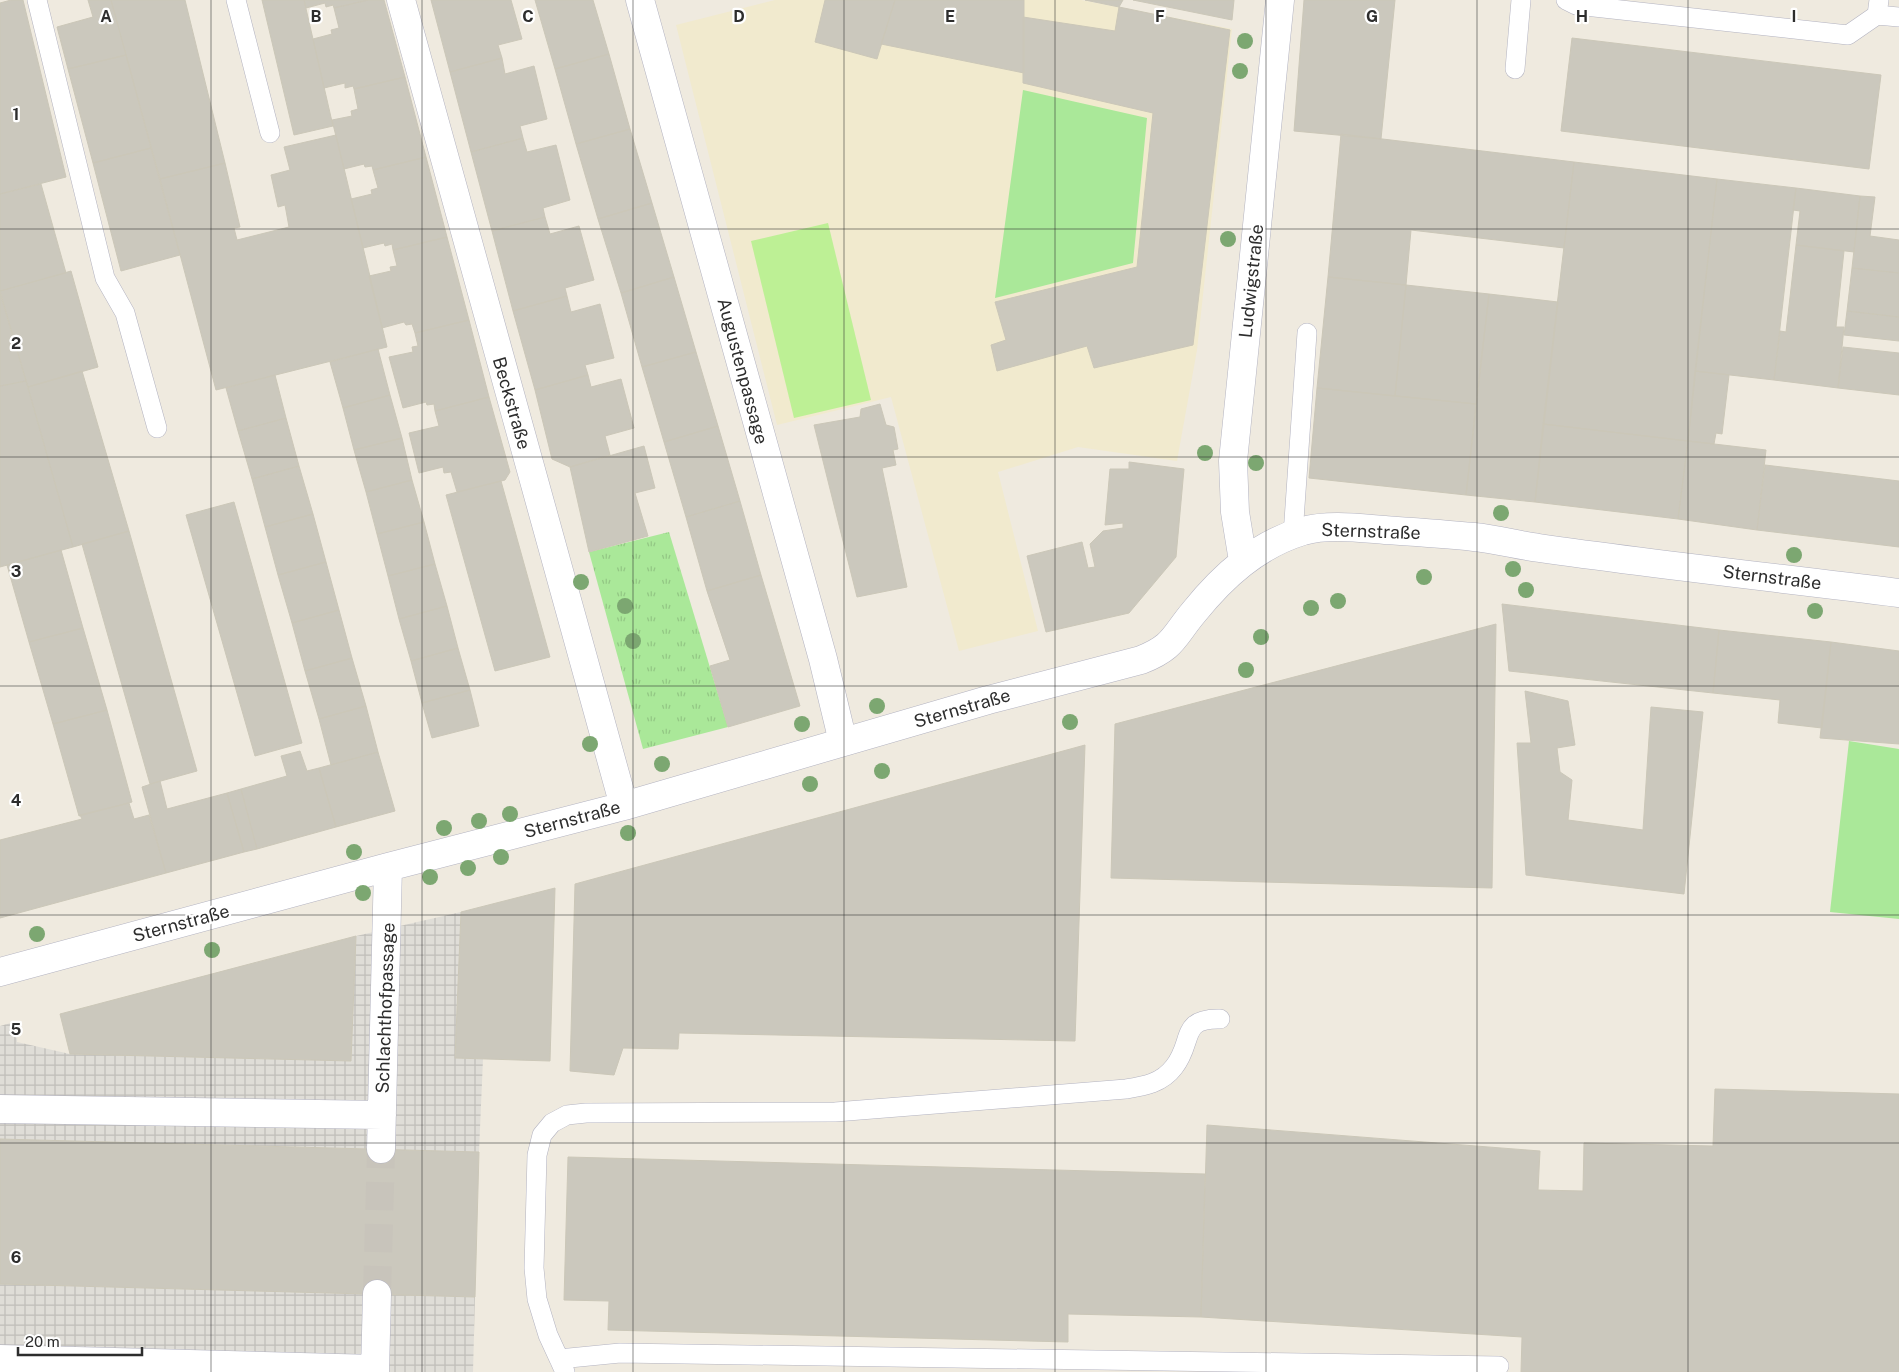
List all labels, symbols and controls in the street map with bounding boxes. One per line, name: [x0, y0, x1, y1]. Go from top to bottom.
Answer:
text: A: [100, 7, 112, 26]
text: B: [311, 7, 322, 26]
text: C: [522, 7, 534, 26]
text: D: [733, 7, 745, 26]
text: E: [945, 7, 955, 26]
text: F: [1155, 7, 1165, 26]
text: G: [1366, 7, 1378, 26]
text: H: [1576, 7, 1588, 26]
text: I: [1792, 7, 1796, 26]
text: 1: [13, 105, 19, 124]
street label: Ludwigstraße: [1235, 223, 1267, 339]
street label: Augustenpassage: [713, 296, 773, 446]
text: 2: [11, 334, 21, 353]
street label: Beckstraße: [489, 354, 535, 452]
street label: Sternstraße: [1321, 519, 1421, 543]
street label: Sternstraße: [1721, 561, 1823, 593]
text: 3: [11, 562, 21, 581]
street label: Sternstraße: [911, 684, 1013, 732]
text: 4: [11, 791, 22, 810]
street label: Sternstraße: [521, 796, 623, 842]
street label: Sternstraße: [130, 900, 232, 946]
street label: Schlachthofpassage: [372, 922, 398, 1094]
text: 5: [11, 1020, 22, 1039]
text: 6: [11, 1248, 21, 1267]
scale bar: [18, 1324, 141, 1356]
text: 20 m: [25, 1333, 60, 1350]

